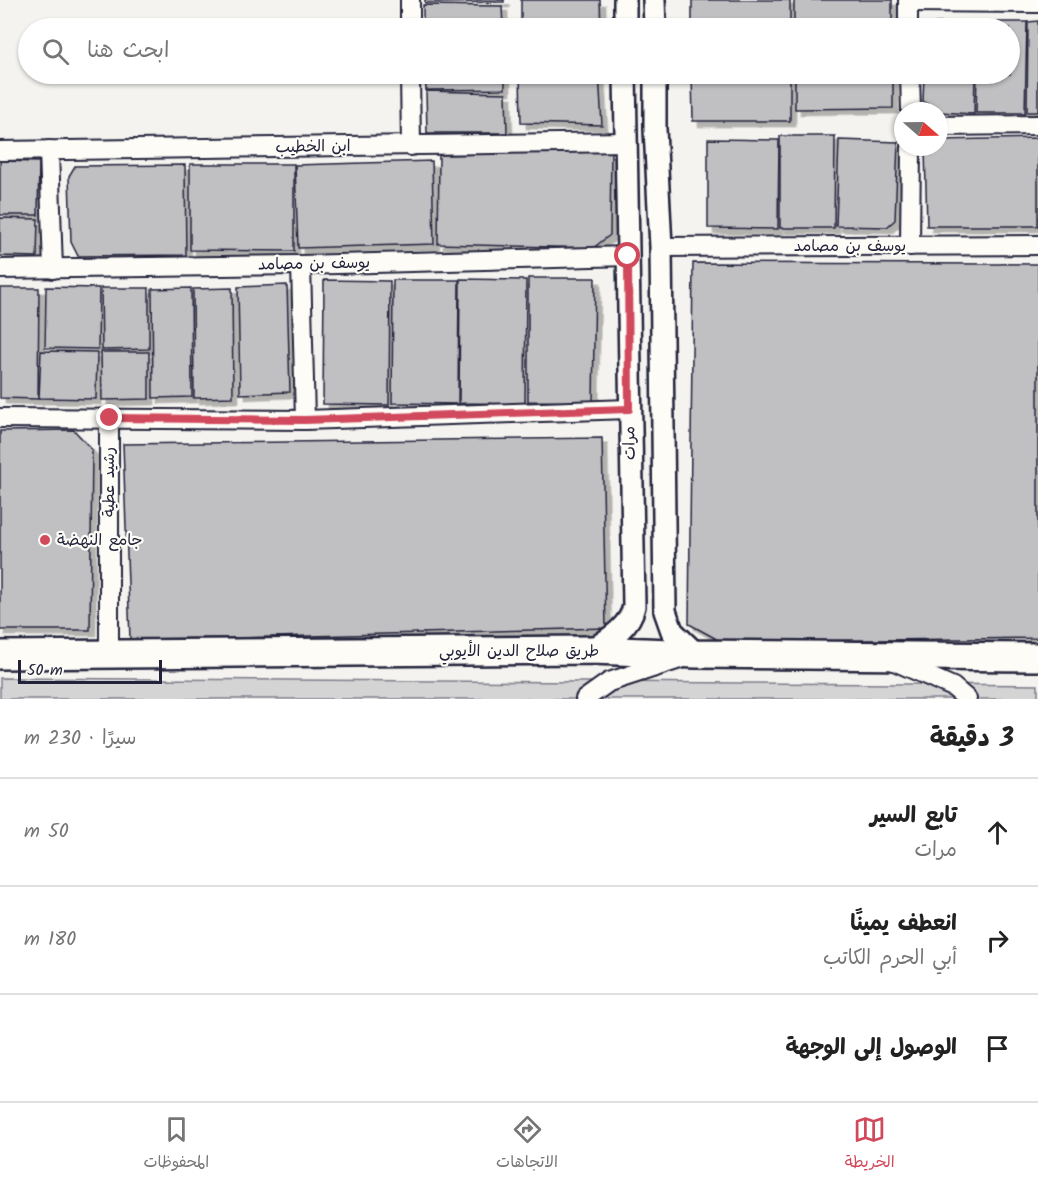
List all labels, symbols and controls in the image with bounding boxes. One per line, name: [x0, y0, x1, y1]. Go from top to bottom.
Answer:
search box: [18, 18, 1020, 84]
text: ابحث هنا: [87, 34, 169, 69]
icon: search: [39, 35, 72, 68]
north arrow: [894, 102, 948, 156]
street label: ابن الخطيب: [275, 134, 351, 160]
street label: يوسف بن مصامد: [794, 234, 906, 259]
route start: [614, 242, 640, 268]
street label: يوسف بن مصامد: [258, 251, 370, 277]
route end: [96, 404, 122, 430]
street label: مرات: [617, 426, 643, 460]
street label: رشيد عطية: [97, 447, 122, 517]
place label: جامع النهضة: [57, 528, 143, 553]
marker: جامع النهضة: [38, 533, 52, 547]
street label: طريق صلاح الدين الأيوبي: [439, 639, 599, 665]
scale bar: [18, 657, 162, 684]
text: 50 m: [27, 658, 63, 683]
text: 3 دقيقة: [930, 718, 1014, 760]
text: سيرًا · 230 m: [24, 723, 137, 755]
text: تابع السير: [870, 799, 957, 834]
text: 50 m: [24, 816, 69, 848]
icon: ahead: [981, 816, 1014, 849]
text: مرات: [915, 835, 957, 867]
text: انعطف يمينًا: [850, 907, 957, 942]
text: 180 m: [24, 924, 76, 956]
icon: right: [981, 924, 1014, 957]
text: أبي الحرم الكاتب: [823, 943, 957, 975]
text: الوصول إلى الوجهة: [785, 1031, 957, 1066]
icon: arrive: [981, 1032, 1014, 1065]
tab: المحفوظات: [143, 1113, 209, 1176]
tab: الاتجاهات: [496, 1113, 558, 1176]
tab: الخريطة: [845, 1113, 895, 1176]

